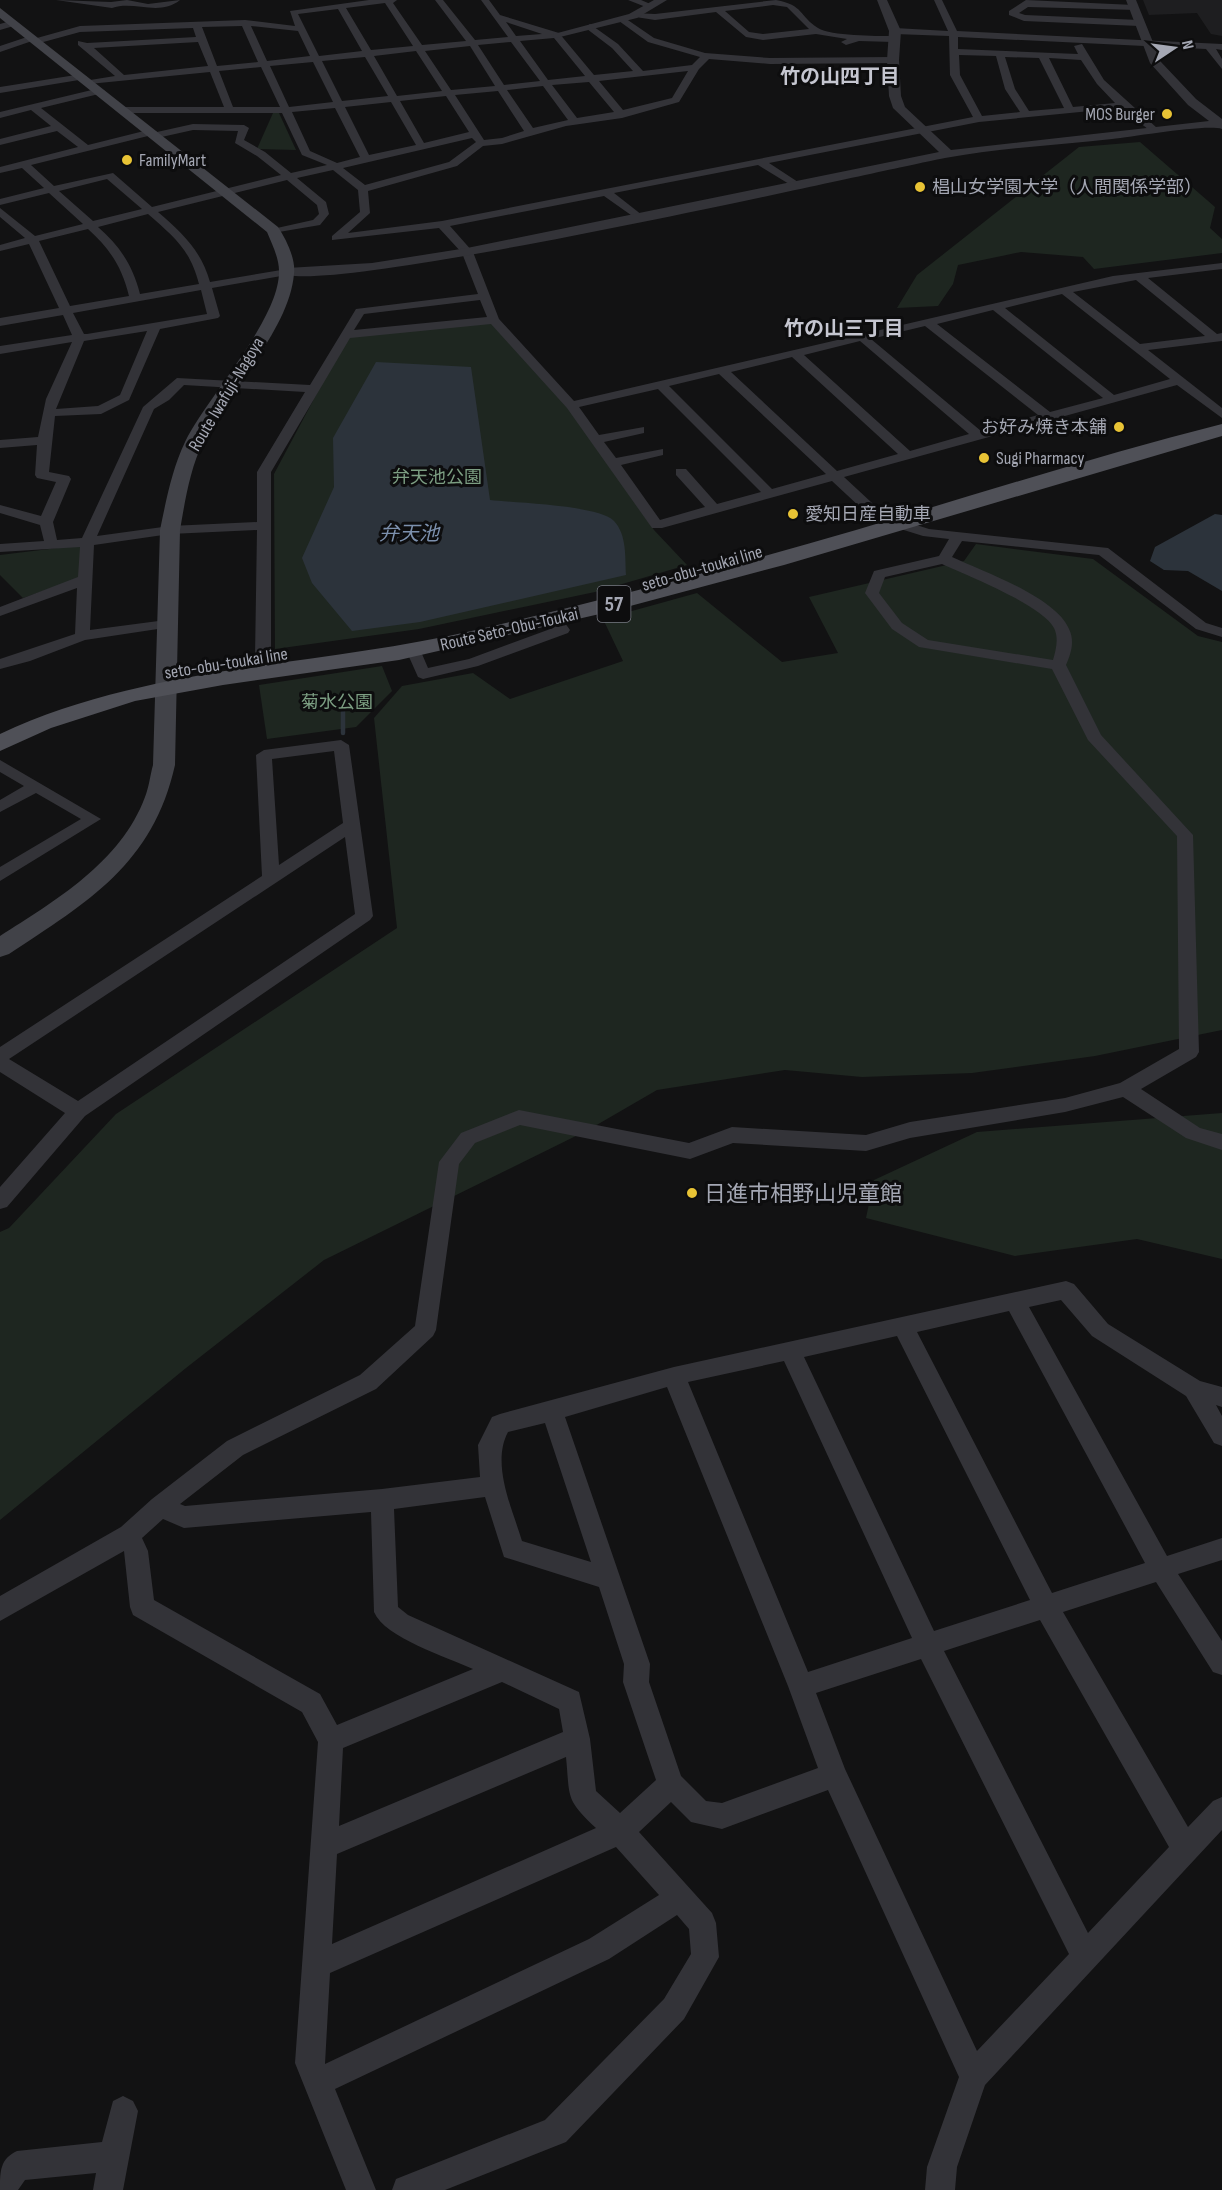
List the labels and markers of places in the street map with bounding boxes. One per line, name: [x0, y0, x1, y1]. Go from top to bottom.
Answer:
place label: MOS Burger: [1085, 104, 1155, 125]
marker: MOS Burger: [1160, 107, 1174, 121]
place label: FamilyMart: [139, 150, 207, 171]
marker: FamilyMart: [120, 153, 134, 167]
place label: 椙山女学園大学（人間関係学部）: [932, 177, 1202, 198]
marker: 椙山女学園大学（人間関係学部）: [913, 180, 927, 194]
place label: お好み焼き本舗: [981, 417, 1107, 438]
marker: お好み焼き本舗: [1112, 420, 1126, 434]
place label: Sugi Pharmacy: [996, 448, 1085, 469]
marker: Sugi Pharmacy: [977, 451, 991, 465]
place label: 愛知日産自動車: [805, 504, 931, 525]
marker: 愛知日産自動車: [786, 507, 800, 521]
place label: 日進市相野山児童館: [704, 1181, 902, 1208]
marker: 日進市相野山児童館: [685, 1186, 699, 1200]

